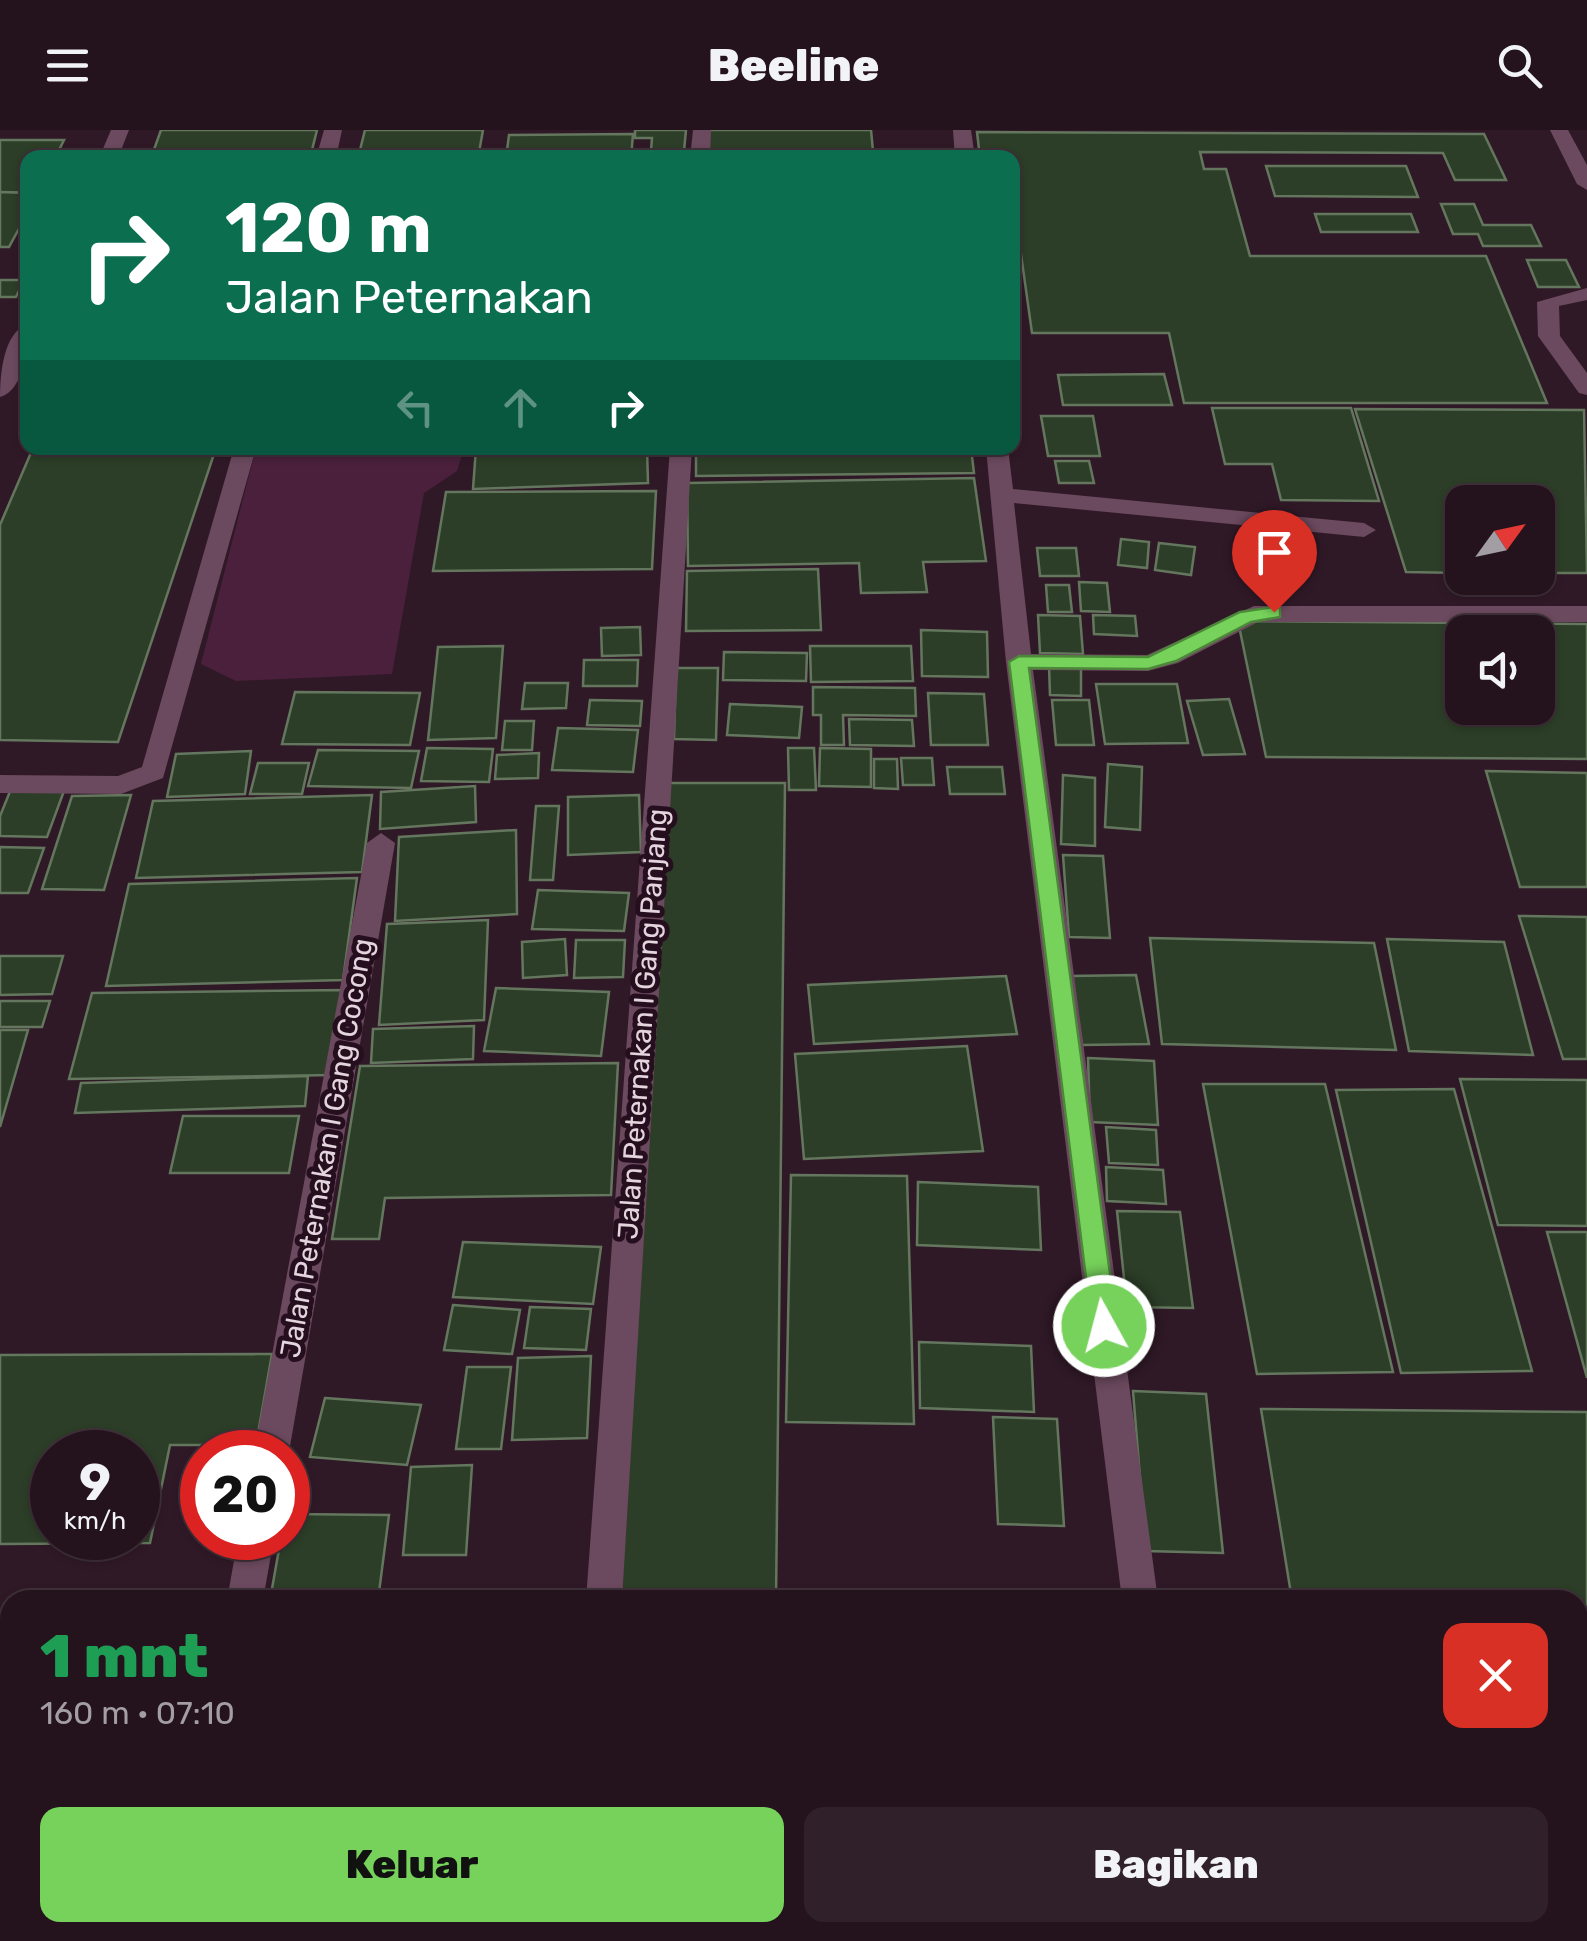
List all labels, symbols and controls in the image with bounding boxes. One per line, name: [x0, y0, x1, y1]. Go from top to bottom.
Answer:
icon: menu: [40, 38, 95, 93]
icon: search: [1492, 38, 1547, 93]
text: Beeline: [708, 39, 879, 92]
text: 120 m: [225, 187, 432, 270]
icon: right: [60, 190, 190, 320]
text: Jalan Peternakan: [225, 271, 593, 324]
icon: left: [388, 380, 443, 435]
icon: ahead: [493, 380, 548, 435]
icon: right: [598, 380, 653, 435]
north arrow: [1445, 485, 1555, 595]
map controls: [1445, 485, 1555, 725]
pin: [1232, 510, 1317, 613]
icon: arrive: [1247, 525, 1302, 580]
button: sound: [1445, 615, 1555, 725]
street label: Jalan Peternakan I Gang Panjang: [611, 808, 674, 1240]
street label: Jalan Peternakan I Gang Cocong: [273, 936, 380, 1360]
position arrow: [1052, 1274, 1156, 1378]
speed limit sign: 20: [180, 1430, 310, 1560]
text: 9: [79, 1453, 111, 1513]
text: km/h: [64, 1506, 126, 1535]
text: 1 mnt: [40, 1621, 208, 1692]
button: close: [1443, 1623, 1548, 1728]
text: 160 m · 07:10: [40, 1694, 235, 1732]
button: Keluar: [40, 1807, 784, 1922]
button: Bagikan: [804, 1807, 1548, 1922]

